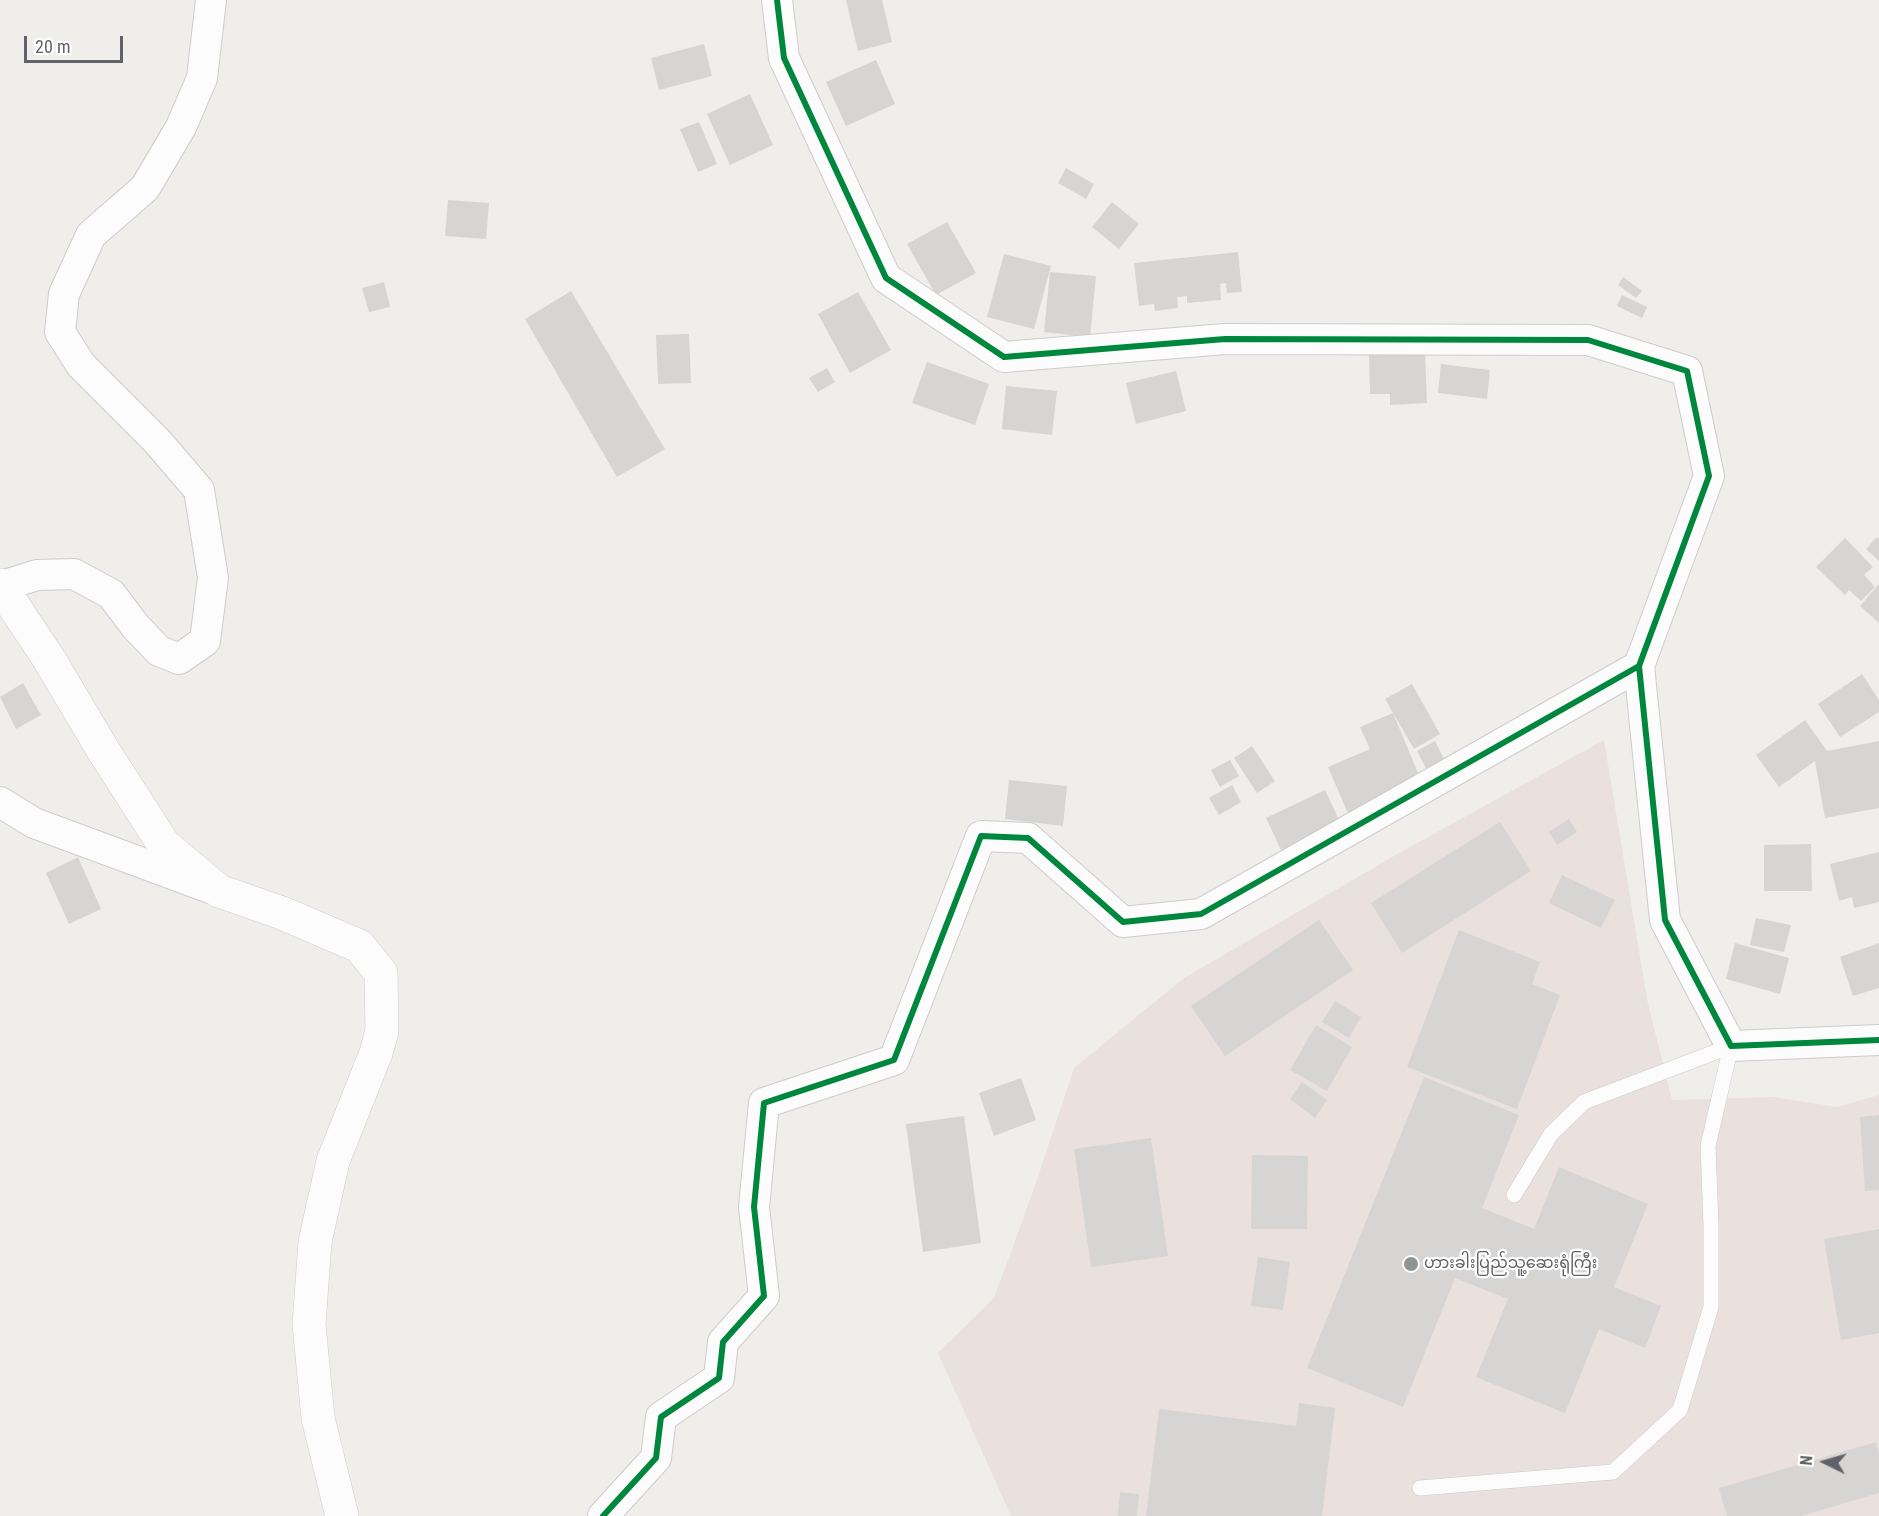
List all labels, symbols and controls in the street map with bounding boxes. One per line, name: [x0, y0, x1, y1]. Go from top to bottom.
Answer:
scale bar: [27, 24, 126, 62]
text: 20 m: [35, 36, 70, 57]
place label: ဟားခါးပြည်သူ့ဆေးရုံကြီး: [1424, 1254, 1597, 1274]
marker: ဟားခါးပြည်သူ့ဆေးရုံကြီး: [1402, 1255, 1420, 1273]
north arrow: [1795, 1432, 1855, 1492]
text: N: [1797, 1455, 1816, 1466]

